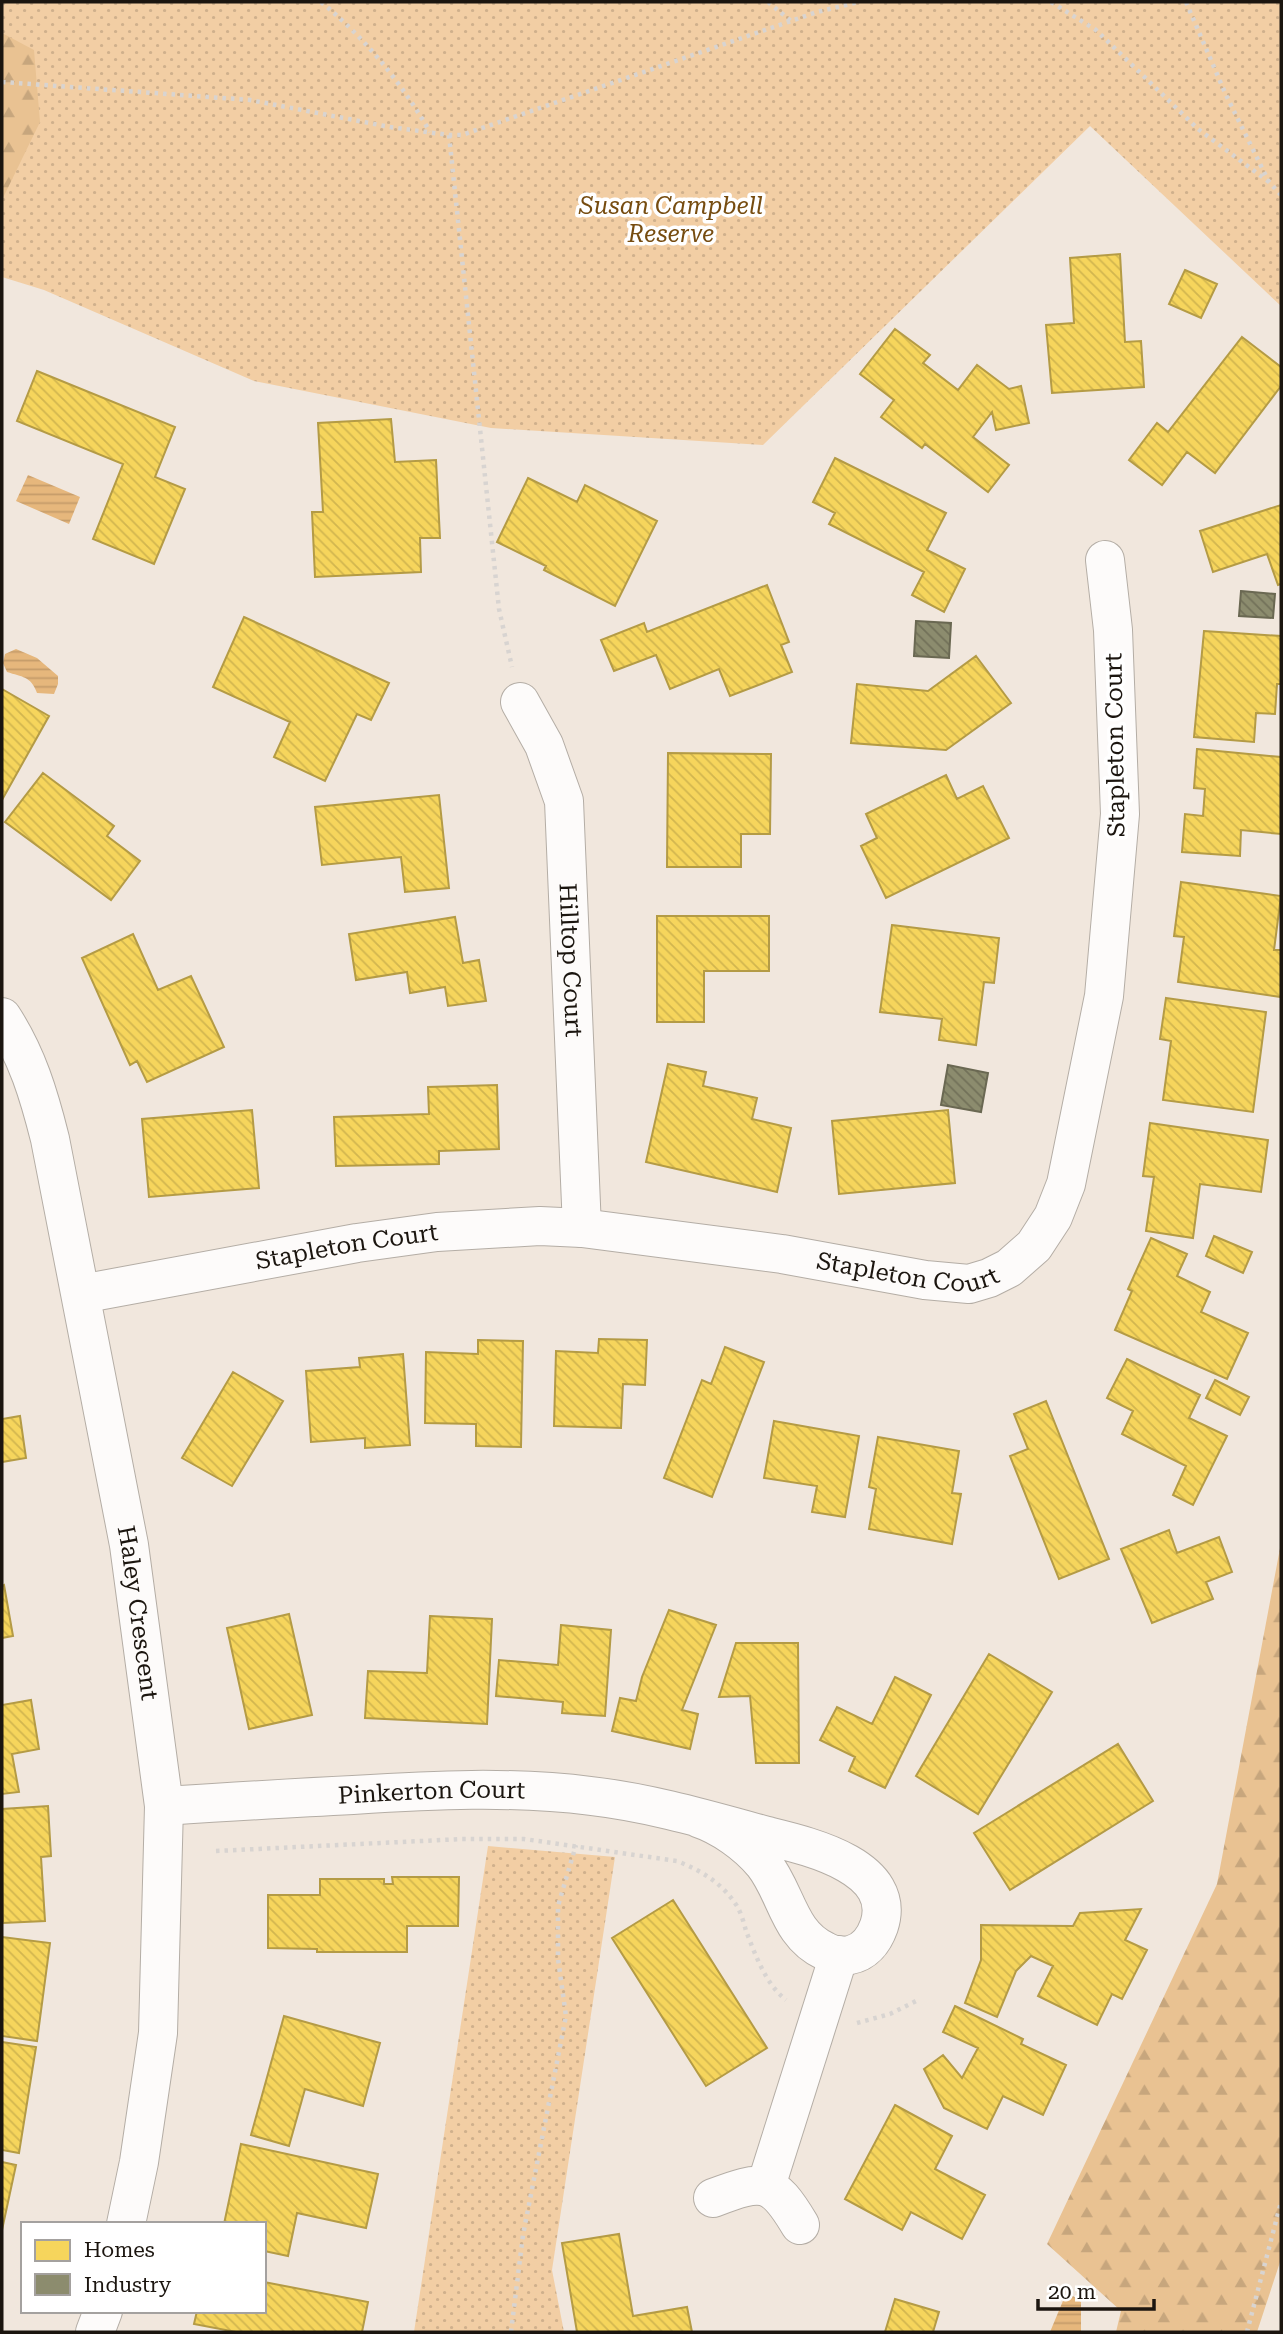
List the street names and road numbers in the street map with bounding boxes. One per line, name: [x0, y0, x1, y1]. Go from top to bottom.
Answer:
street label: Stapleton Court: [1099, 653, 1131, 837]
street label: Hilltop Court: [553, 883, 588, 1038]
street label: Stapleton Court: [253, 1218, 440, 1275]
street label: Stapleton Court: [814, 1247, 1004, 1299]
street label: Haley Crescent: [112, 1523, 164, 1702]
street label: Pinkerton Court: [337, 1776, 526, 1810]

